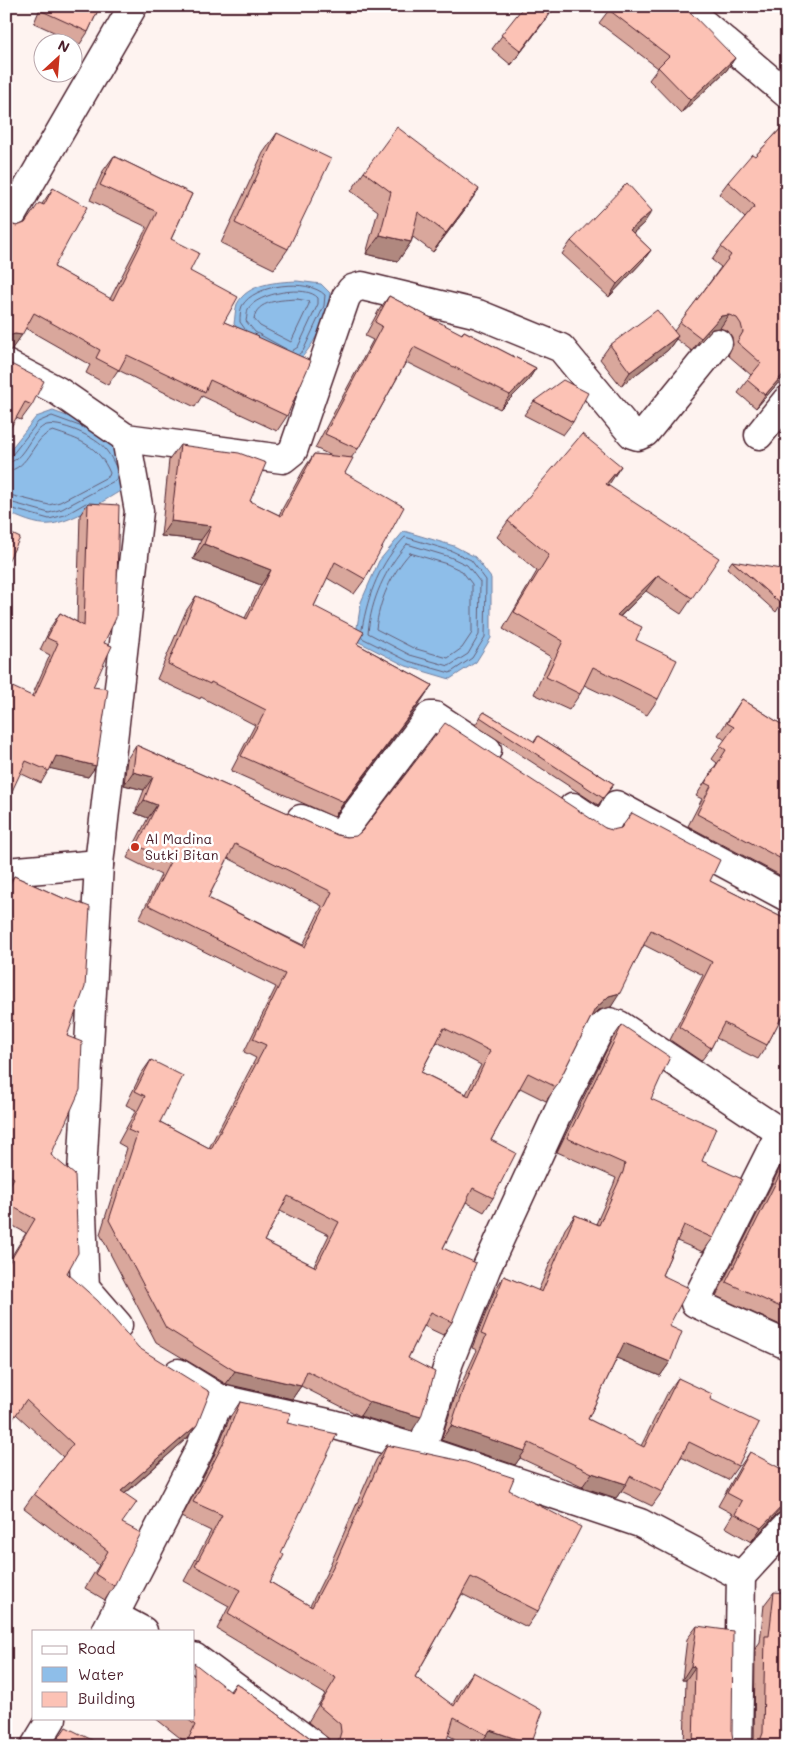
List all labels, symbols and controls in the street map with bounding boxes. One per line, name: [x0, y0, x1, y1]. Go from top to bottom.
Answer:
north arrow: [32, 32, 82, 82]
text: N: [55, 35, 73, 57]
place label: Al Madina Sutki Bitan: [145, 829, 219, 864]
marker: Al Madina Sutki Bitan: [129, 841, 141, 853]
legend: [32, 1630, 195, 1720]
text: Road: [78, 1638, 115, 1658]
text: Water: [78, 1664, 124, 1684]
text: Building: [78, 1688, 135, 1708]

